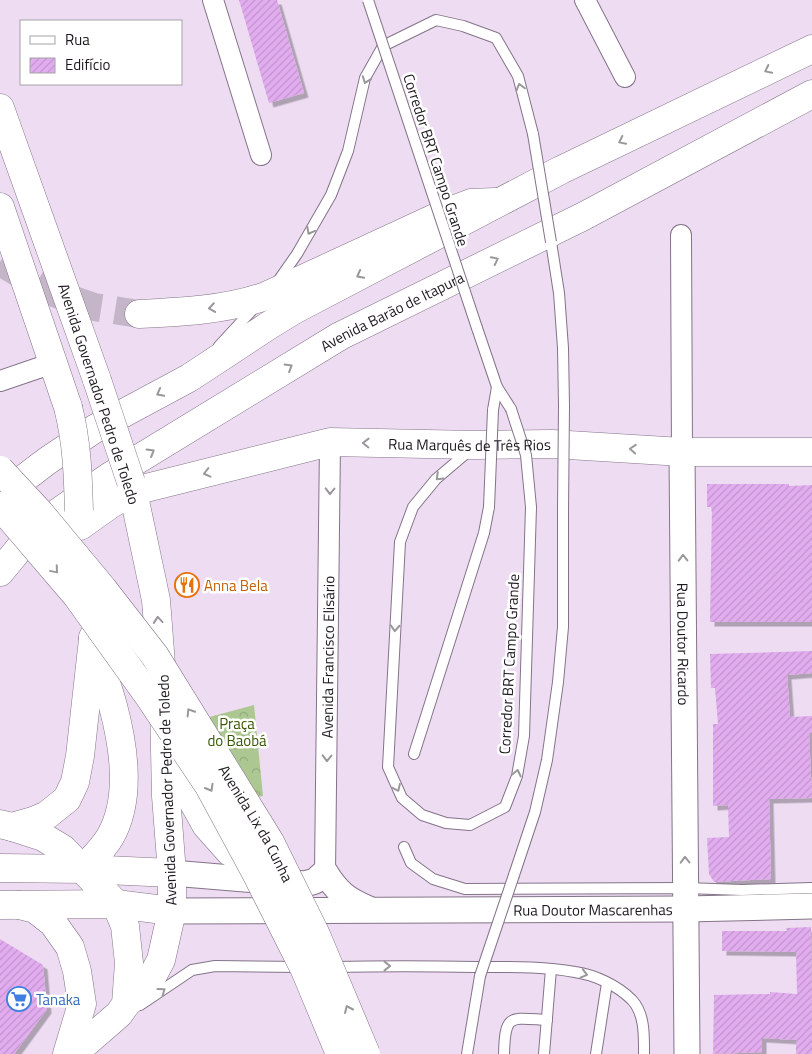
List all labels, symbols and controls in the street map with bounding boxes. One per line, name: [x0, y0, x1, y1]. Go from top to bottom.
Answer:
legend: [20, 20, 182, 85]
text: Rua: [65, 28, 90, 51]
text: Edifício: [65, 53, 110, 76]
one-way arrow: [764, 64, 773, 75]
street label: Corredor BRT Campo Grande: [397, 71, 475, 249]
one-way arrow: [362, 75, 372, 84]
one-way arrow: [516, 84, 526, 92]
one-way arrow: [618, 135, 627, 145]
one-way arrow: [306, 225, 316, 234]
one-way arrow: [490, 255, 499, 266]
street label: Avenida Barão de Itapura: [316, 265, 468, 357]
one-way arrow: [356, 269, 365, 279]
street label: Avenida Governador Pedro de Toledo: [52, 281, 146, 507]
one-way arrow: [207, 303, 216, 313]
one-way arrow: [284, 363, 293, 373]
one-way arrow: [156, 387, 165, 397]
street label: Rua Marquês de Três Rios: [388, 432, 551, 456]
one-way arrow: [361, 438, 369, 448]
one-way arrow: [629, 443, 637, 454]
one-way arrow: [145, 448, 154, 458]
one-way arrow: [202, 467, 211, 478]
one-way arrow: [435, 472, 444, 481]
one-way arrow: [325, 488, 335, 495]
one-way arrow: [677, 553, 688, 561]
one-way arrow: [49, 564, 58, 573]
restaurant icon: Anna Bela: [174, 572, 200, 598]
street label: Corredor BRT Campo Grande: [493, 573, 525, 755]
place label: Anna Bela: [204, 574, 268, 597]
street label: Avenida Francisco Elisário: [315, 576, 340, 738]
street label: Rua Doutor Ricardo: [672, 583, 696, 706]
one-way arrow: [152, 616, 163, 624]
one-way arrow: [390, 624, 400, 632]
street label: Avenida Governador Pedro de Toledo: [151, 674, 183, 906]
one-way arrow: [186, 708, 196, 717]
park label: Praça do Baobá: [207, 712, 267, 752]
one-way arrow: [321, 755, 332, 763]
street label: Avenida Lix da Cunha: [213, 760, 300, 886]
one-way arrow: [511, 768, 522, 777]
one-way arrow: [203, 782, 213, 791]
one-way arrow: [391, 783, 402, 792]
one-way arrow: [680, 856, 691, 864]
street label: Rua Doutor Mascarenhas: [513, 898, 673, 921]
one-way arrow: [384, 961, 391, 971]
one-way arrow: [580, 969, 588, 979]
supermarket icon: Tanaka: [6, 986, 32, 1012]
place label: Tanaka: [36, 988, 81, 1011]
one-way arrow: [156, 988, 166, 997]
one-way arrow: [343, 1005, 354, 1014]

